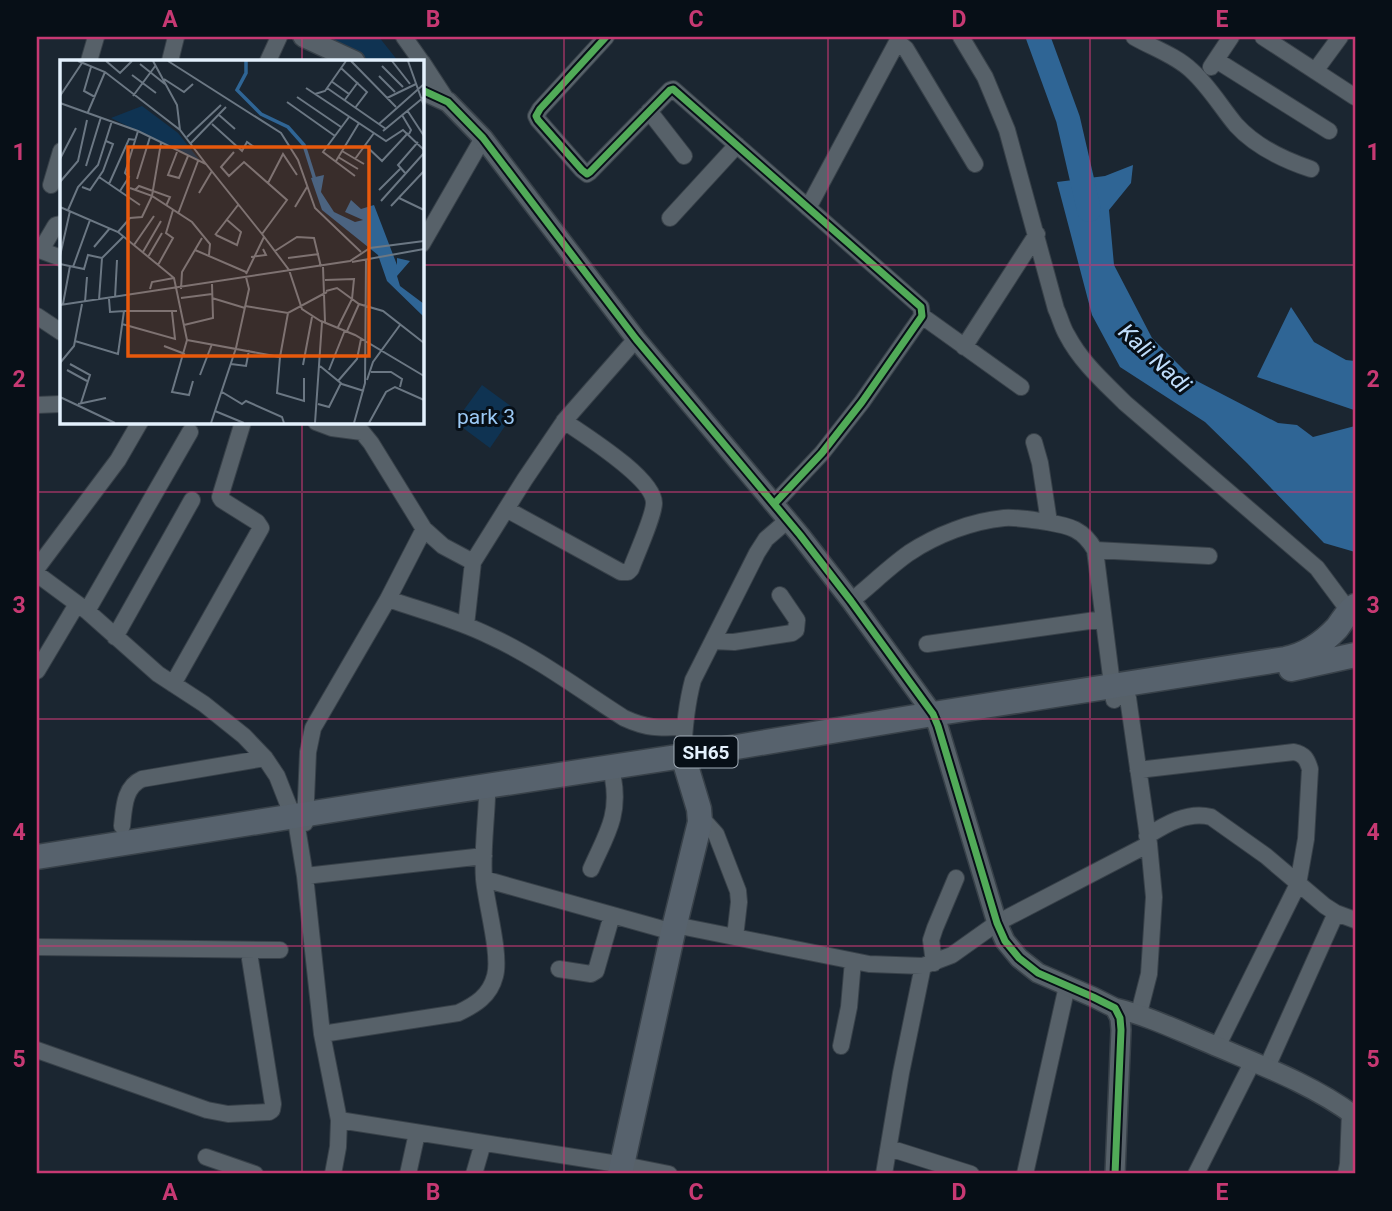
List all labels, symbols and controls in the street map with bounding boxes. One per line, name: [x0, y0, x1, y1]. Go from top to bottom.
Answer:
text: A: [162, 6, 178, 33]
text: B: [426, 6, 440, 33]
text: C: [688, 6, 704, 33]
text: D: [952, 6, 966, 33]
text: E: [1216, 6, 1229, 33]
inset map: [60, 60, 424, 424]
text: 1: [12, 139, 26, 166]
text: 1: [1366, 139, 1380, 166]
water label: Kali Nadi: [1113, 318, 1197, 399]
text: 2: [12, 366, 26, 393]
text: 2: [1366, 366, 1380, 393]
park label: park 3: [457, 405, 515, 429]
text: 3: [12, 592, 26, 619]
text: 3: [1366, 592, 1380, 619]
road number: SH65: [674, 736, 738, 768]
text: 4: [12, 819, 26, 846]
text: 4: [1366, 819, 1380, 846]
text: 5: [12, 1046, 26, 1073]
text: 5: [1366, 1046, 1380, 1073]
text: A: [162, 1179, 178, 1206]
text: B: [426, 1179, 440, 1206]
text: C: [688, 1179, 704, 1206]
text: D: [952, 1179, 966, 1206]
text: E: [1216, 1179, 1229, 1206]

